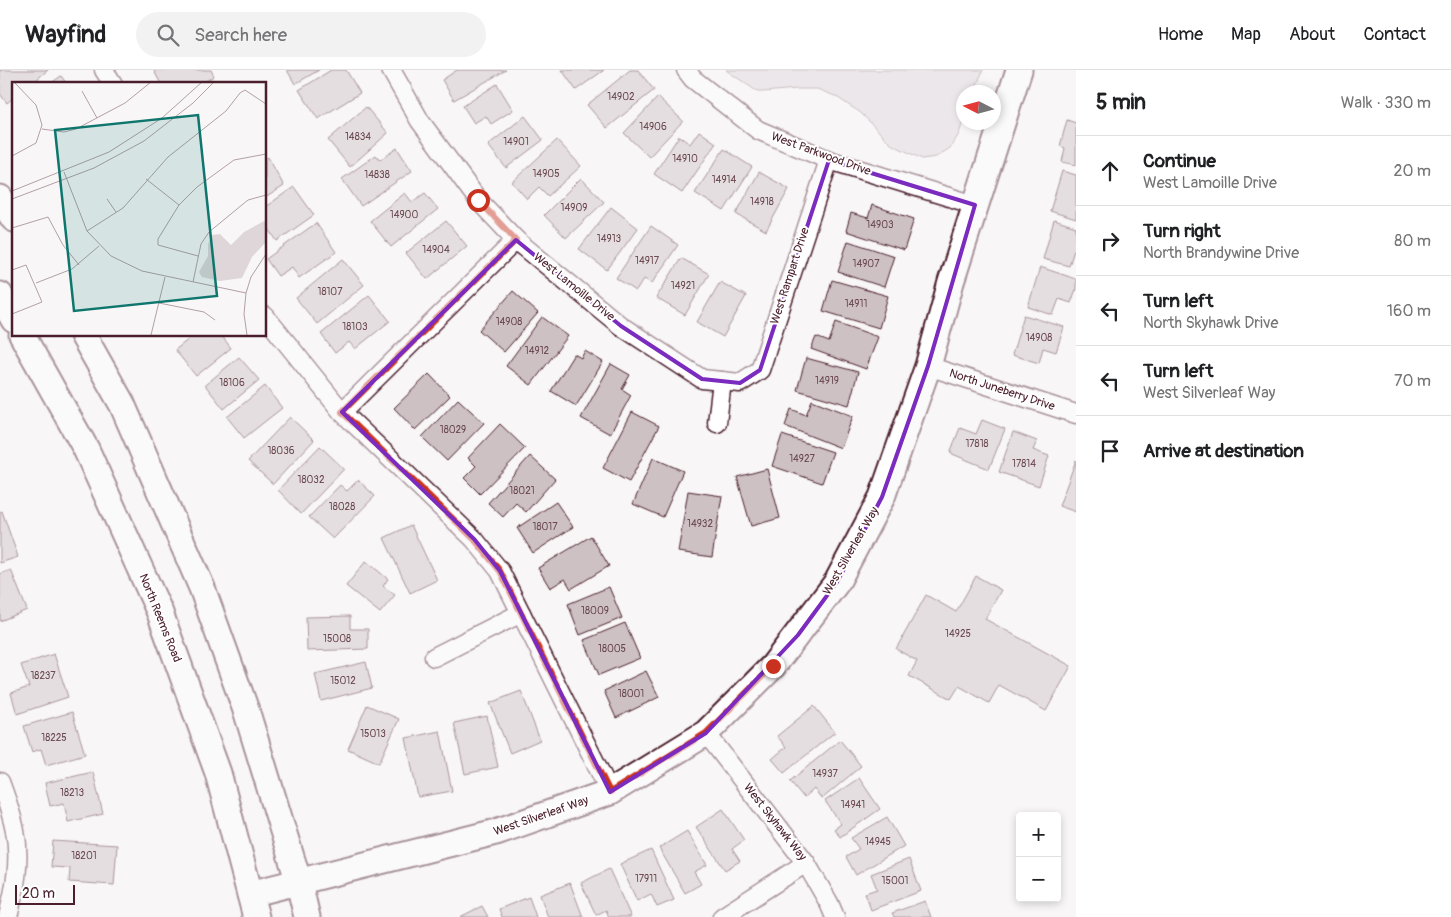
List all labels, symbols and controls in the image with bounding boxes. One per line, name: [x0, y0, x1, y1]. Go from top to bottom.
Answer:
search box: [136, 12, 486, 57]
text: Wayfind: [25, 20, 106, 49]
icon: search: [154, 21, 182, 49]
text: Search here: [194, 23, 287, 47]
text: Home: [1158, 23, 1203, 46]
text: Map: [1231, 23, 1261, 46]
text: About: [1289, 23, 1335, 46]
text: Contact: [1363, 23, 1426, 46]
inset map: [12, 82, 266, 336]
north arrow: [956, 85, 1001, 130]
text: 5 min: [1096, 89, 1146, 116]
house number: 14902: [607, 91, 635, 103]
text: Walk · 330 m: [1341, 93, 1431, 113]
house number: 14906: [639, 121, 667, 133]
street label: West Parkwood Drive: [769, 129, 873, 179]
house number: 14834: [345, 131, 371, 143]
house number: 14901: [503, 136, 529, 148]
text: Continue: [1143, 149, 1216, 173]
house number: 14910: [672, 153, 698, 165]
icon: ahead: [1096, 157, 1124, 185]
text: 20 m: [1393, 161, 1431, 181]
house number: 14905: [532, 168, 560, 180]
house number: 14838: [364, 169, 390, 181]
text: West Lamoille Drive: [1143, 173, 1277, 193]
house number: 14914: [712, 174, 736, 186]
route start: [467, 189, 490, 212]
house number: 14918: [750, 196, 774, 208]
house number: 14909: [561, 202, 587, 214]
house number: 14900: [390, 209, 418, 221]
house number: 14903: [866, 219, 894, 231]
text: Turn right: [1143, 219, 1221, 243]
street label: West Rampart Drive: [767, 226, 813, 326]
icon: right: [1096, 227, 1124, 255]
text: 80 m: [1394, 231, 1431, 251]
house number: 14913: [597, 233, 622, 245]
text: North Brandywine Drive: [1143, 243, 1299, 263]
house number: 14904: [422, 244, 450, 256]
street label: West Lamoille Drive: [530, 250, 618, 324]
house number: 14917: [635, 255, 660, 267]
house number: 14907: [853, 258, 880, 270]
house number: 14921: [671, 280, 695, 292]
house number: 18107: [318, 286, 343, 298]
text: Turn left: [1143, 289, 1213, 313]
icon: left: [1096, 297, 1124, 325]
house number: 14911: [845, 298, 867, 310]
text: 160 m: [1387, 301, 1431, 321]
text: North Skyhawk Drive: [1143, 313, 1278, 333]
house number: 14908: [496, 316, 522, 328]
house number: 18103: [342, 321, 368, 333]
house number: 14908: [1026, 332, 1052, 344]
house number: 14912: [525, 345, 550, 357]
text: Turn left: [1143, 359, 1213, 383]
street label: North Juneberry Drive: [947, 366, 1057, 414]
icon: left: [1096, 367, 1124, 395]
text: 70 m: [1394, 371, 1431, 391]
house number: 14919: [815, 375, 839, 387]
house number: 18106: [219, 377, 245, 389]
text: West Silverleaf Way: [1143, 383, 1275, 403]
house number: 18029: [440, 424, 466, 436]
icon: arrive: [1096, 437, 1124, 465]
house number: 17818: [965, 438, 989, 450]
text: Arrive at destination: [1143, 439, 1304, 463]
house number: 18036: [267, 445, 295, 457]
house number: 14927: [789, 453, 816, 465]
house number: 17814: [1012, 458, 1036, 470]
house number: 18032: [298, 474, 325, 486]
house number: 18021: [509, 485, 535, 497]
house number: 18028: [329, 501, 355, 513]
street label: West Silverleaf Way: [820, 504, 882, 598]
house number: 14932: [687, 518, 713, 530]
house number: 18017: [533, 521, 558, 533]
street label: North Reems Road: [135, 572, 185, 664]
house number: 18009: [581, 605, 609, 617]
house number: 14925: [945, 628, 971, 640]
house number: 15008: [323, 633, 351, 645]
house number: 18005: [598, 643, 626, 655]
route end: [762, 655, 785, 678]
house number: 18237: [30, 670, 56, 682]
house number: 15012: [330, 675, 356, 687]
house number: 18001: [618, 688, 644, 700]
house number: 15013: [360, 728, 386, 740]
house number: 18225: [41, 732, 67, 744]
house number: 14937: [812, 768, 839, 780]
street label: West Skyhawk Way: [740, 780, 810, 864]
house number: 18213: [60, 787, 84, 799]
street label: West Silverleaf Way: [492, 793, 590, 839]
house number: 14941: [841, 799, 865, 811]
map controls: [1016, 812, 1061, 902]
button: +: [1016, 812, 1061, 857]
house number: 14945: [865, 836, 891, 848]
house number: 18201: [71, 850, 97, 862]
button: −: [1016, 857, 1061, 902]
house number: 17911: [635, 873, 657, 885]
house number: 15001: [882, 875, 909, 887]
scale bar: [15, 882, 75, 905]
text: 20 m: [22, 885, 55, 902]

